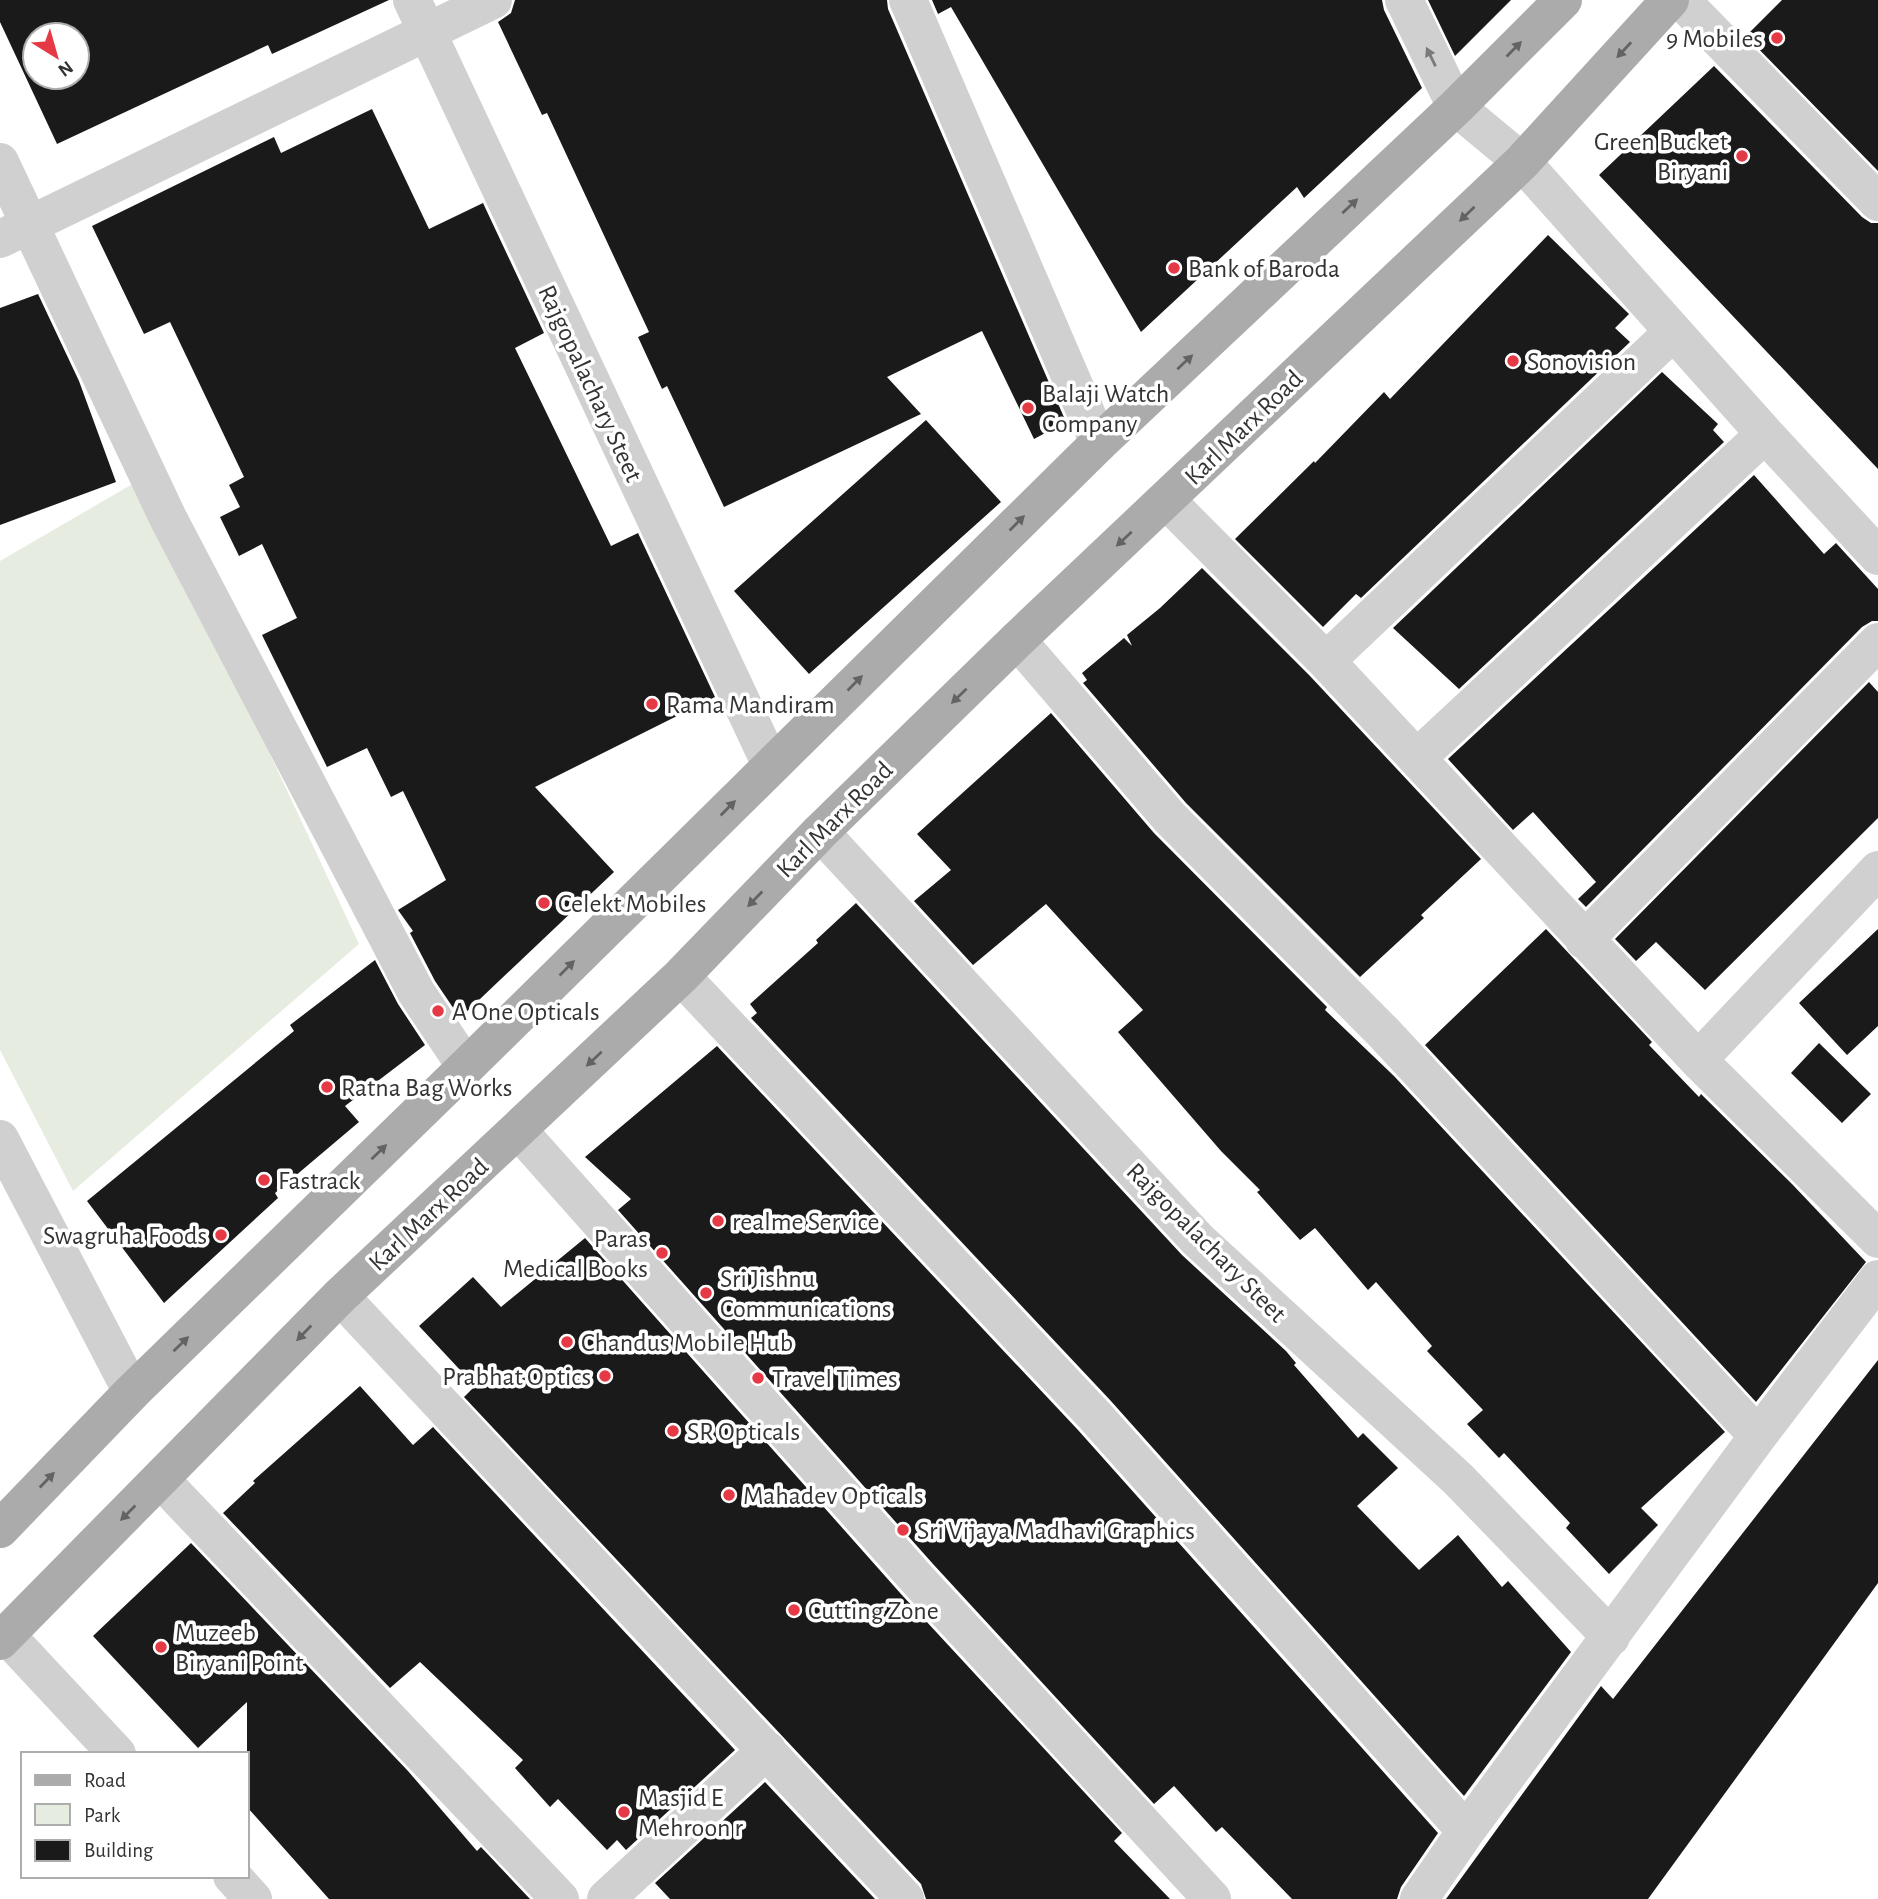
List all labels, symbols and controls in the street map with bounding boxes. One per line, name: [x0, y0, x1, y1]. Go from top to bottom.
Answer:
north arrow: [21, 21, 91, 91]
place label: 9 Mobiles: [1666, 26, 1763, 52]
marker: 9 Mobiles: [1769, 30, 1785, 46]
one-way arrow: [1505, 41, 1522, 57]
one-way arrow: [1616, 41, 1632, 59]
one-way arrow: [1426, 47, 1437, 67]
text: N: [54, 57, 76, 80]
place label: Green Bucket Biryani: [1594, 129, 1728, 185]
marker: Green Bucket Biryani: [1734, 148, 1750, 164]
one-way arrow: [1341, 199, 1358, 215]
one-way arrow: [1459, 206, 1476, 222]
place label: Bank of Baroda: [1188, 256, 1340, 282]
marker: Bank of Baroda: [1166, 260, 1182, 276]
street label: Rajgopalachary Steet: [533, 281, 647, 486]
place label: Sonovision: [1527, 349, 1636, 375]
marker: Sonovision: [1505, 353, 1521, 369]
one-way arrow: [1176, 355, 1193, 371]
street label: Karl Marx Road: [1180, 365, 1308, 490]
place label: Balaji Watch Company: [1042, 381, 1169, 437]
marker: Balaji Watch Company: [1020, 400, 1036, 416]
one-way arrow: [1009, 515, 1026, 532]
one-way arrow: [1116, 531, 1133, 547]
one-way arrow: [847, 675, 863, 691]
one-way arrow: [951, 688, 968, 704]
place label: Rama Mandiram: [666, 692, 835, 718]
marker: Rama Mandiram: [644, 696, 660, 712]
street label: Karl Marx Road: [772, 757, 898, 883]
one-way arrow: [720, 799, 737, 816]
one-way arrow: [747, 890, 764, 907]
place label: Celekt Mobiles: [558, 891, 706, 917]
marker: Celekt Mobiles: [536, 895, 552, 911]
one-way arrow: [558, 959, 575, 976]
place label: A One Opticals: [452, 999, 600, 1025]
marker: A One Opticals: [430, 1003, 446, 1019]
one-way arrow: [585, 1050, 602, 1067]
place label: Ratna Bag Works: [341, 1075, 512, 1101]
marker: Ratna Bag Works: [319, 1079, 335, 1095]
one-way arrow: [370, 1144, 387, 1160]
street label: Karl Marx Road: [364, 1153, 493, 1276]
street label: Rajgopalachary Steet: [1122, 1158, 1291, 1327]
place label: Fastrack: [278, 1168, 361, 1194]
marker: Fastrack: [256, 1172, 272, 1188]
place label: realme Service: [732, 1209, 880, 1235]
marker: realme Service: [710, 1213, 726, 1229]
place label: Swagruha Foods: [43, 1223, 207, 1249]
place label: Paras Medical Books: [503, 1226, 648, 1282]
marker: Swagruha Foods: [213, 1227, 229, 1243]
marker: Paras Medical Books: [654, 1245, 670, 1261]
place label: Sri Jishnu Communications: [720, 1266, 891, 1322]
marker: Sri Jishnu Communications: [698, 1285, 714, 1301]
one-way arrow: [296, 1324, 312, 1341]
place label: Chandus Mobile Hub: [581, 1330, 793, 1356]
marker: Chandus Mobile Hub: [559, 1334, 575, 1350]
one-way arrow: [172, 1337, 189, 1353]
place label: Prabhat Optics: [442, 1364, 591, 1390]
place label: Travel Times: [772, 1366, 898, 1392]
marker: Prabhat Optics: [597, 1368, 613, 1384]
marker: Travel Times: [750, 1370, 766, 1386]
place label: SR Opticals: [687, 1419, 800, 1445]
marker: SR Opticals: [665, 1423, 681, 1439]
one-way arrow: [39, 1472, 55, 1489]
place label: Mahadev Opticals: [743, 1483, 924, 1509]
marker: Mahadev Opticals: [721, 1487, 737, 1503]
one-way arrow: [120, 1504, 136, 1521]
place label: Sri Vijaya Madhavi Graphics: [917, 1518, 1195, 1544]
marker: Sri Vijaya Madhavi Graphics: [895, 1522, 911, 1538]
place label: Cutting Zone: [808, 1598, 939, 1624]
marker: Cutting Zone: [786, 1602, 802, 1618]
place label: Muzeeb Biryani Point: [175, 1620, 304, 1676]
marker: Muzeeb Biryani Point: [153, 1639, 169, 1655]
legend: [21, 1752, 248, 1878]
text: Road: [84, 1770, 126, 1791]
place label: Masjid E Mehroon r: [638, 1785, 744, 1841]
marker: Masjid E Mehroon r: [616, 1804, 632, 1820]
text: Park: [84, 1805, 121, 1826]
text: Building: [84, 1840, 154, 1861]

